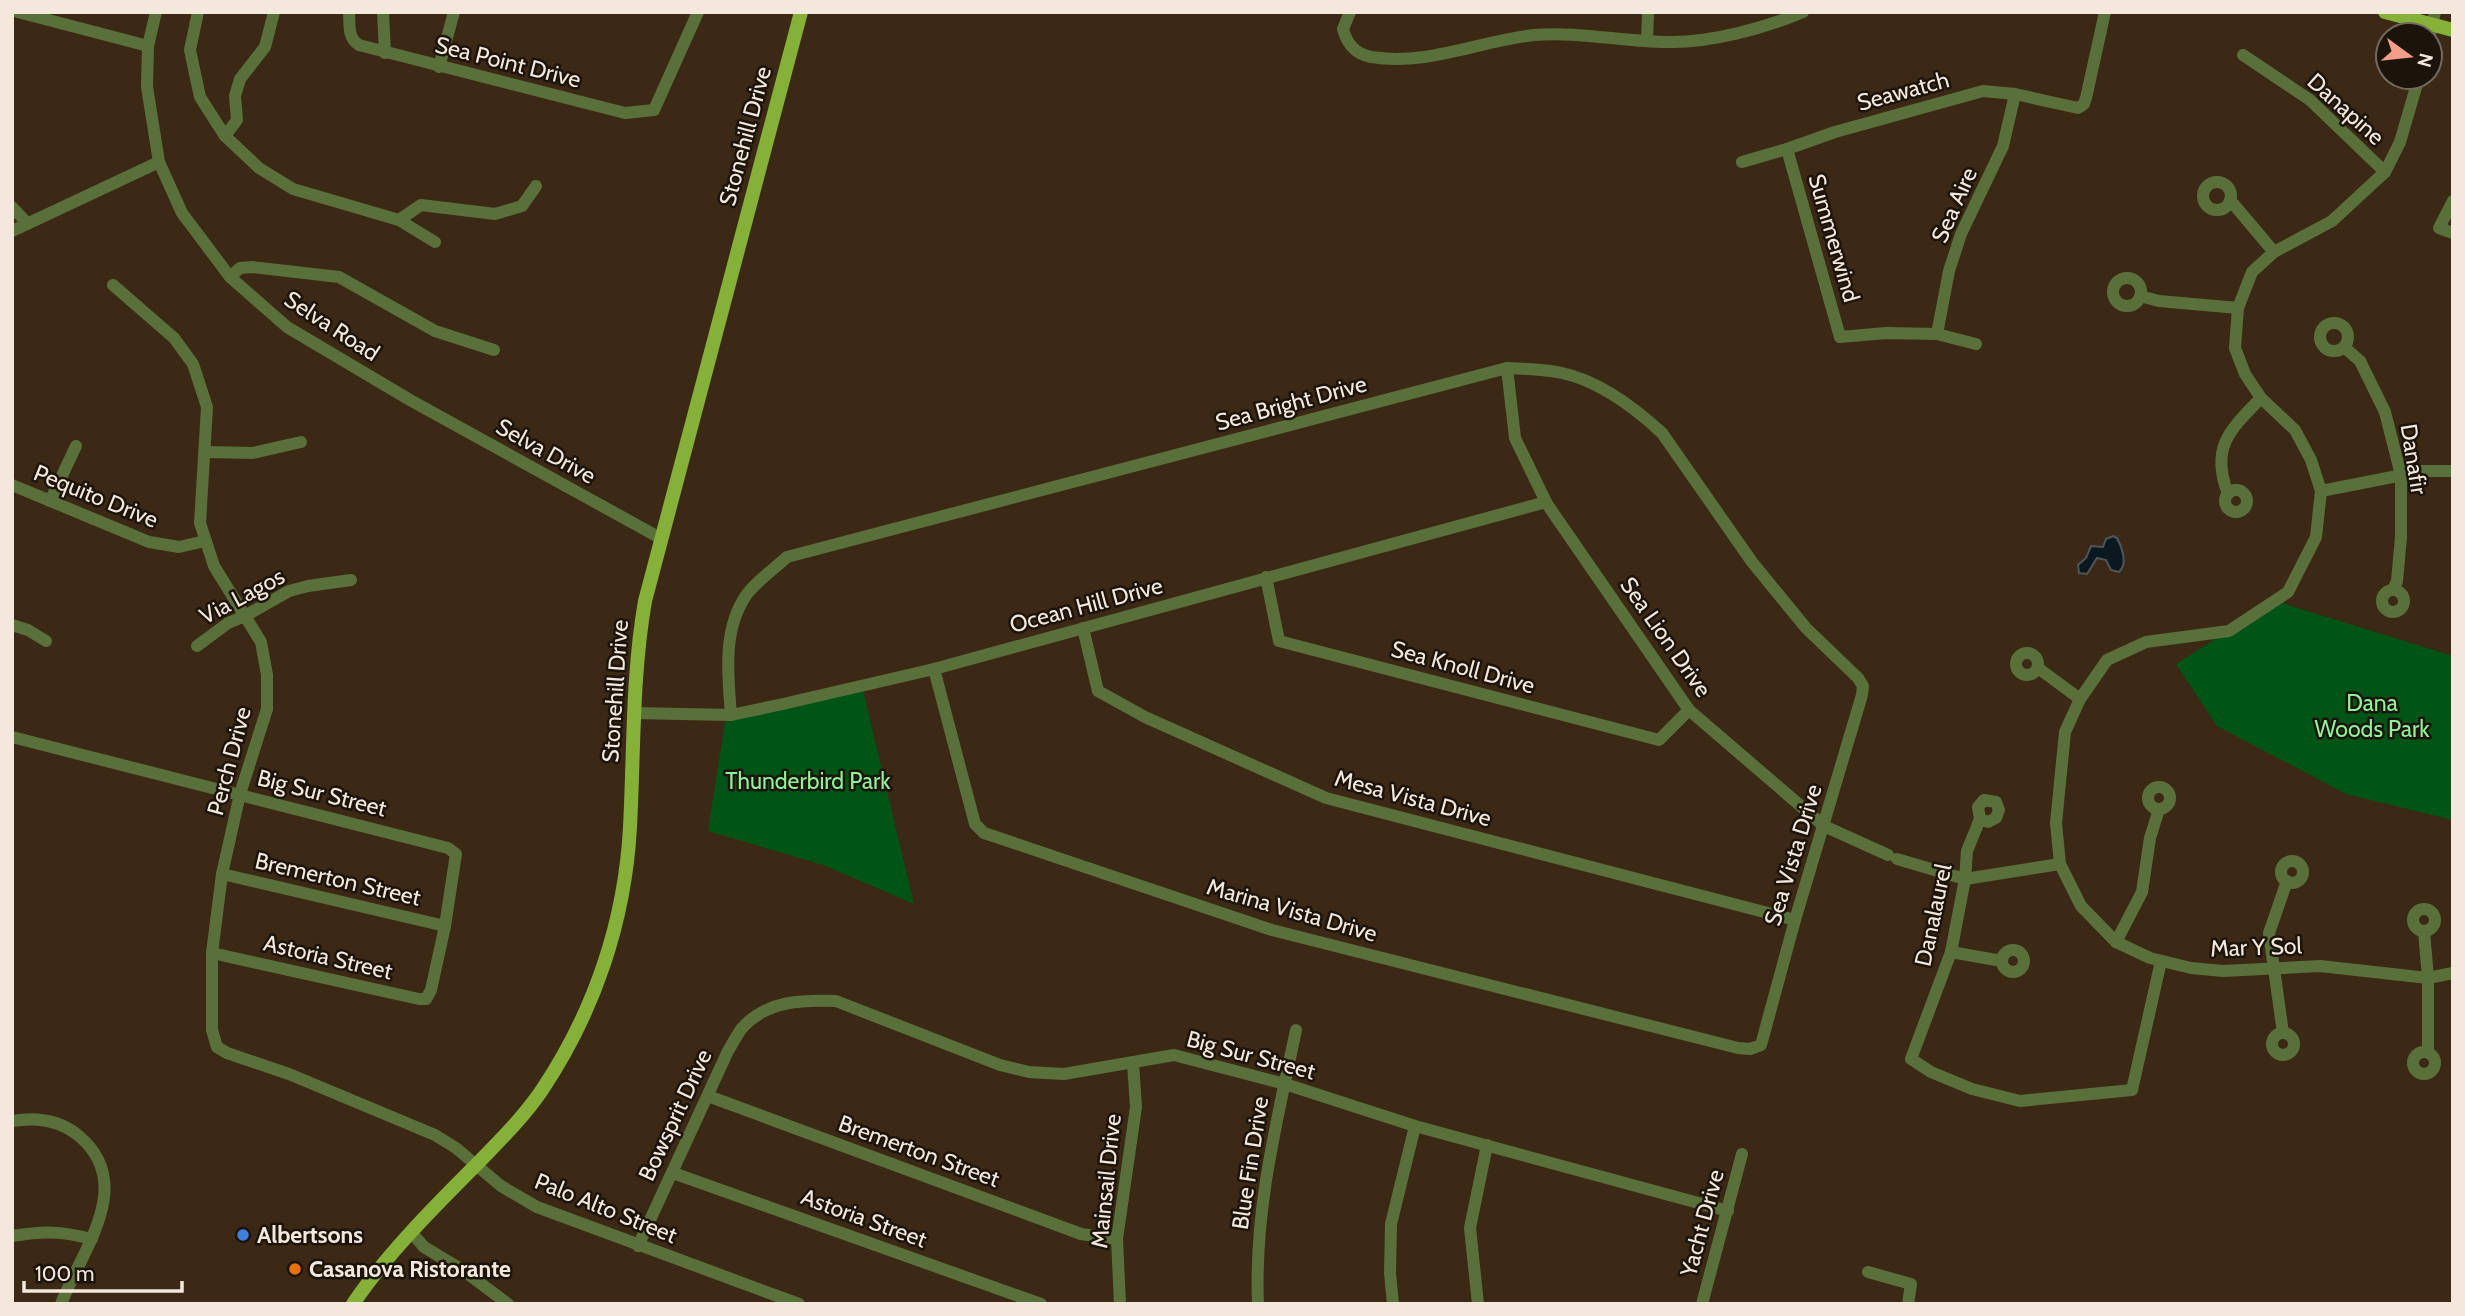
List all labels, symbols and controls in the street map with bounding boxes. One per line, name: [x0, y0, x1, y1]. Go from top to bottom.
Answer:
north arrow: [2374, 21, 2444, 91]
street label: Sea Point Drive: [432, 30, 584, 94]
text: N: [2412, 51, 2438, 70]
street label: Stonehill Drive: [713, 63, 777, 209]
street label: Seawatch: [1854, 65, 1952, 117]
street label: Danapine: [2302, 67, 2390, 151]
street label: Sea Aire: [1925, 163, 1983, 247]
street label: Summerwind: [1802, 171, 1866, 305]
street label: Selva Road: [279, 285, 385, 367]
street label: Sea Bright Drive: [1212, 369, 1370, 437]
street label: Selva Drive: [491, 412, 601, 490]
street label: Danafir: [2395, 422, 2434, 497]
street label: Pequito Drive: [30, 458, 162, 534]
street label: Via Lagos: [195, 562, 289, 630]
street label: Ocean Hill Drive: [1006, 571, 1166, 639]
street label: Sea Lion Drive: [1614, 572, 1718, 703]
street label: Stonehill Drive: [596, 618, 634, 763]
street label: Sea Knoll Drive: [1388, 634, 1538, 700]
park label: Dana Woods Park: [2314, 689, 2430, 743]
street label: Perch Drive: [201, 703, 257, 818]
street label: Big Sur Street: [255, 763, 390, 823]
street label: Mesa Vista Drive: [1332, 764, 1495, 832]
park label: Thunderbird Park: [725, 767, 891, 795]
street label: Sea Vista Drive: [1758, 781, 1828, 929]
street label: Bremerton Street: [253, 846, 424, 912]
street label: Danalaurel: [1908, 861, 1958, 969]
street label: Marina Vista Drive: [1204, 872, 1381, 948]
street label: Astoria Street: [261, 929, 395, 985]
street label: Mar Y Sol: [2210, 931, 2303, 963]
street label: Big Sur Street: [1184, 1024, 1319, 1086]
street label: Bowsprit Drive: [632, 1045, 718, 1185]
street label: Blue Fin Drive: [1226, 1094, 1274, 1232]
street label: Bremerton Street: [835, 1109, 1003, 1193]
street label: Mainsail Drive: [1085, 1112, 1127, 1250]
street label: Yacht Drive: [1674, 1166, 1730, 1281]
street label: Palo Alto Street: [531, 1167, 681, 1249]
street label: Astoria Street: [797, 1182, 931, 1254]
place label: Albertsons: [257, 1221, 363, 1249]
marker: Albertsons: [235, 1227, 251, 1243]
scale bar: [24, 1250, 182, 1294]
place label: Casanova Ristorante: [309, 1255, 511, 1283]
text: 100 m: [35, 1261, 94, 1286]
marker: Casanova Ristorante: [287, 1261, 303, 1277]

